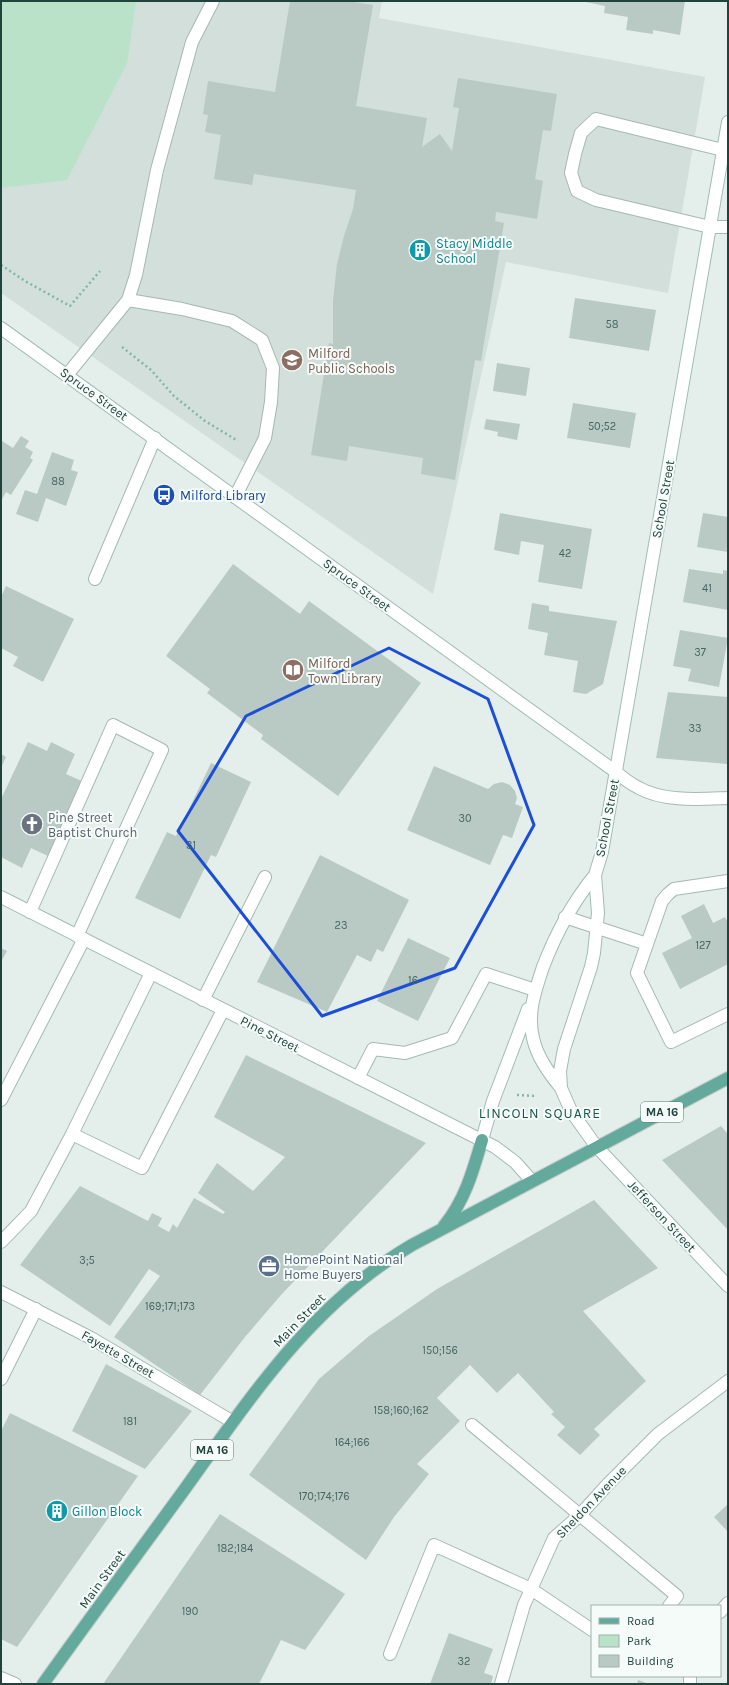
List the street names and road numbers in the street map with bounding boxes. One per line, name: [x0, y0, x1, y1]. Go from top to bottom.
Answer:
street label: Spruce Street: [57, 364, 131, 424]
street label: School Street: [649, 459, 677, 539]
street label: Spruce Street: [320, 555, 394, 615]
street label: School Street: [592, 778, 622, 858]
street label: Pine Street: [238, 1013, 302, 1055]
road number: MA 16: [641, 1102, 683, 1122]
street label: Jefferson Street: [625, 1177, 699, 1255]
street label: Main Street: [270, 1290, 328, 1350]
street label: Fayette Street: [79, 1327, 157, 1381]
road number: MA 16: [191, 1440, 233, 1460]
street label: Sheldon Avenue: [553, 1463, 629, 1541]
street label: Main Street: [76, 1547, 128, 1611]

